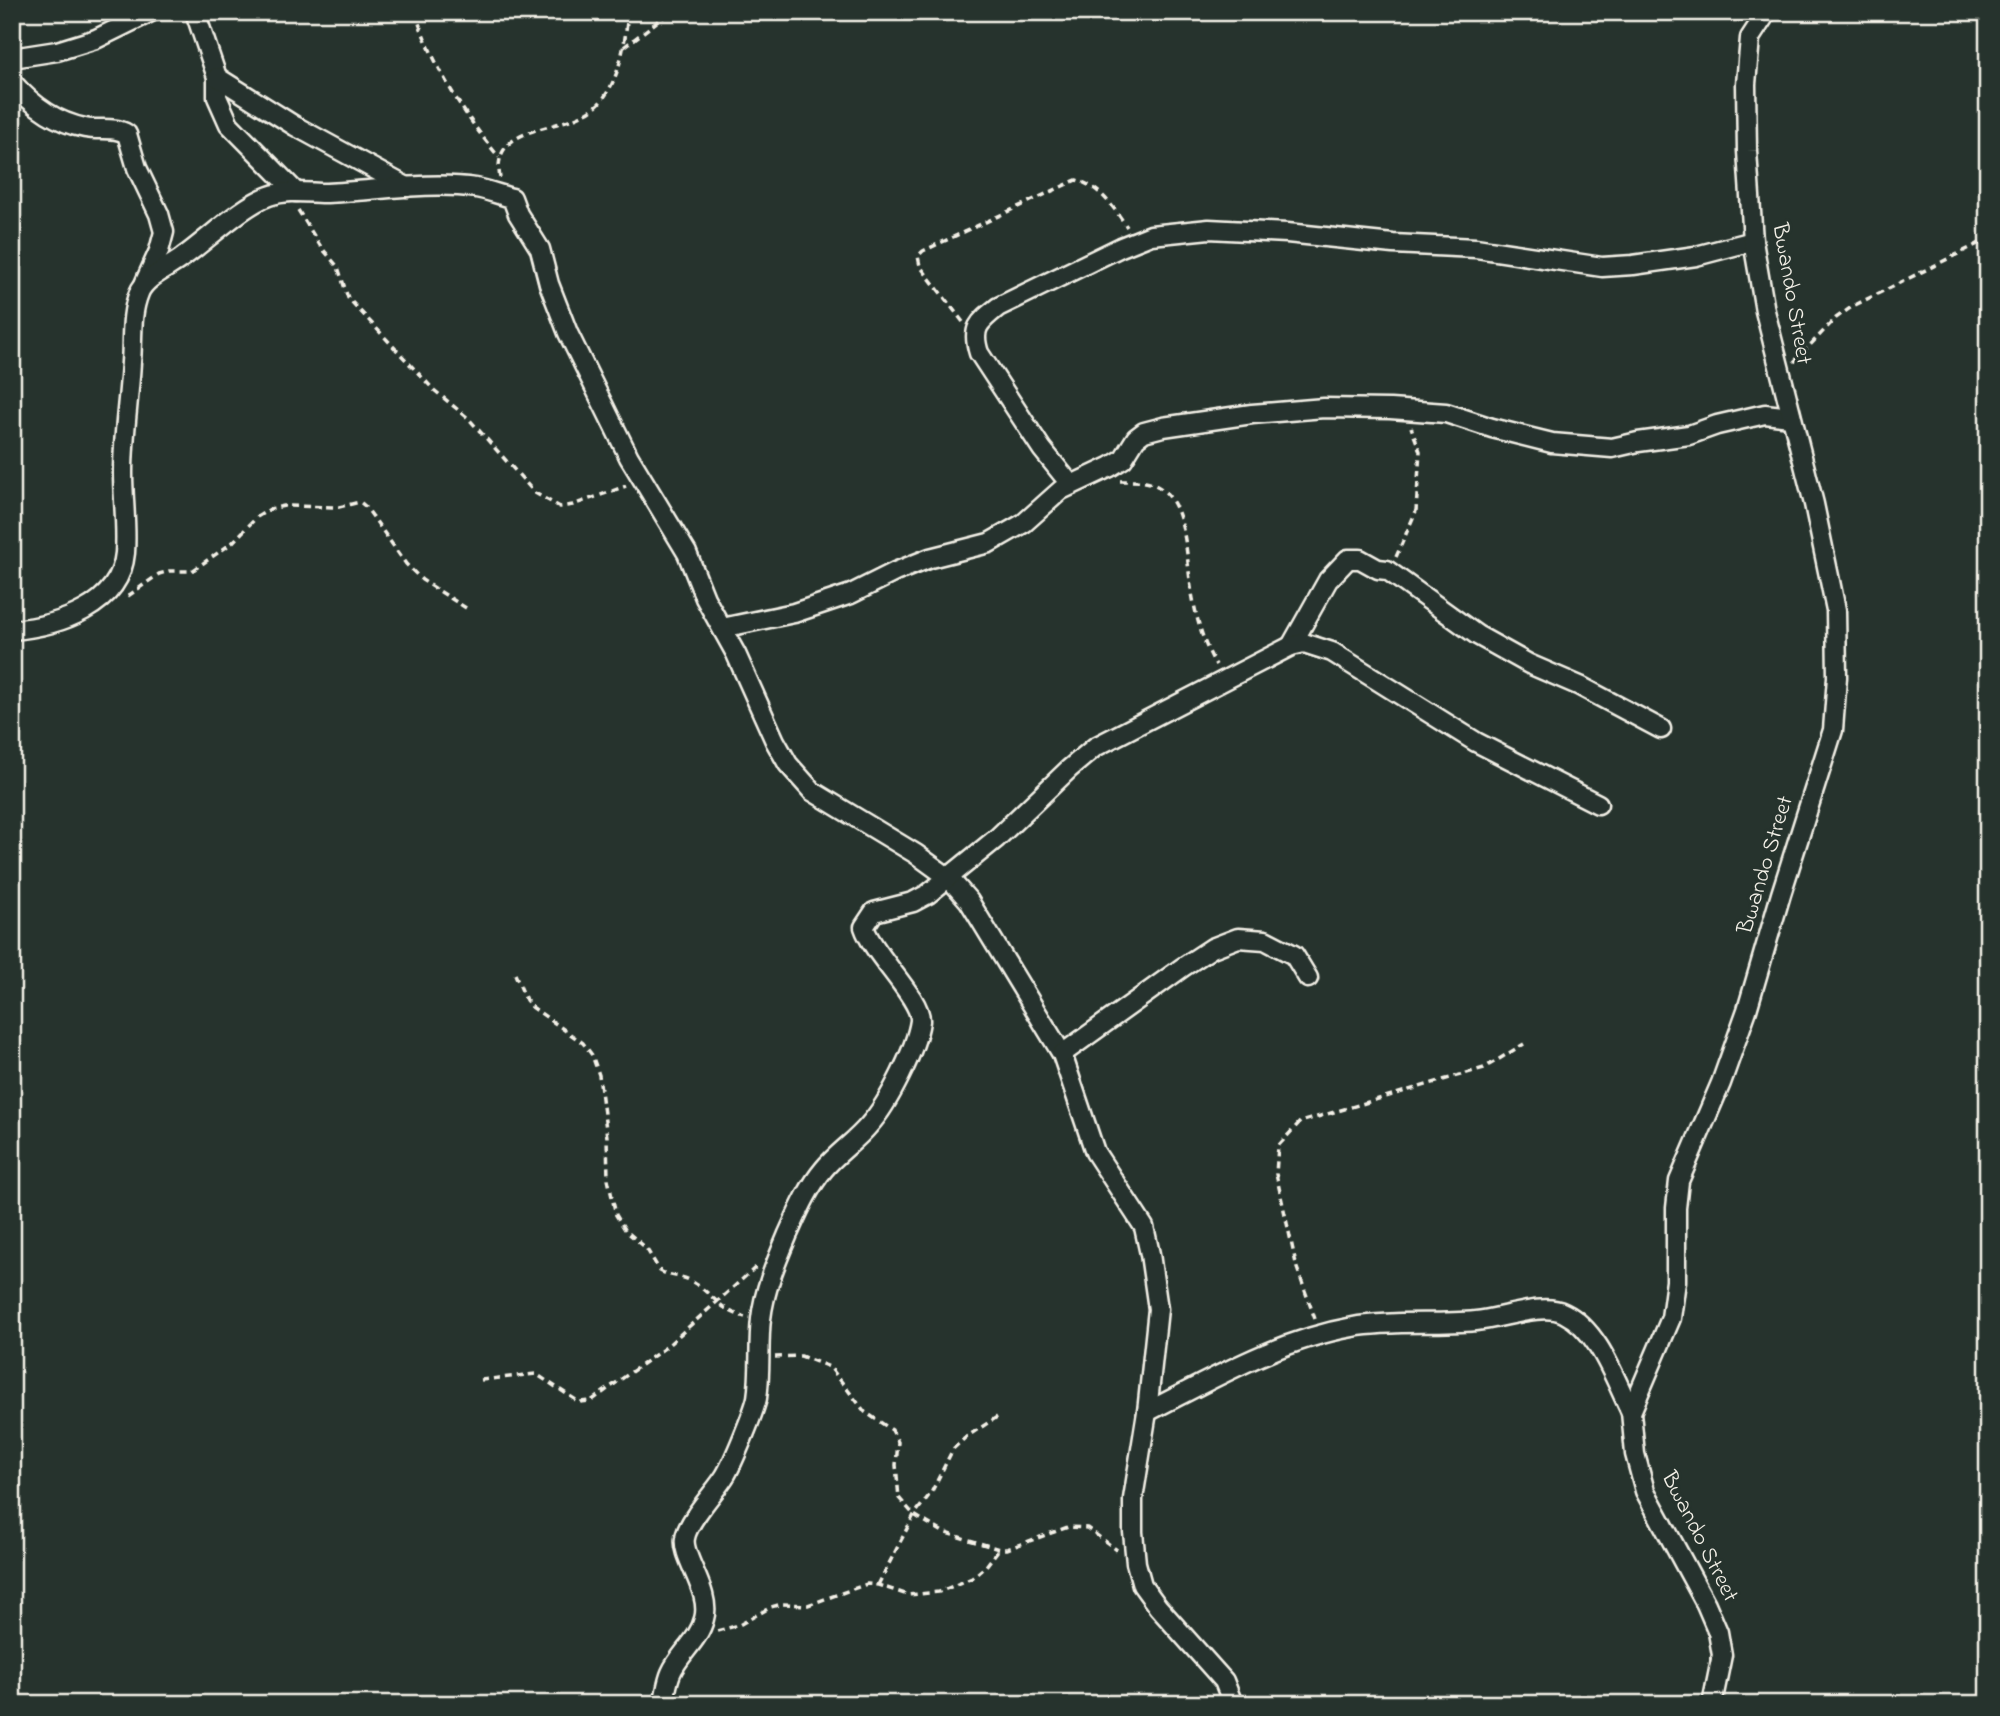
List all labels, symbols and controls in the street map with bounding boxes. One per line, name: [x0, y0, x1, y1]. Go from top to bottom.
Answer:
street label: Bwando Street: [1762, 220, 1820, 368]
street label: Bwando Street: [1729, 792, 1803, 939]
street label: Bwando Street: [1651, 1465, 1746, 1608]

